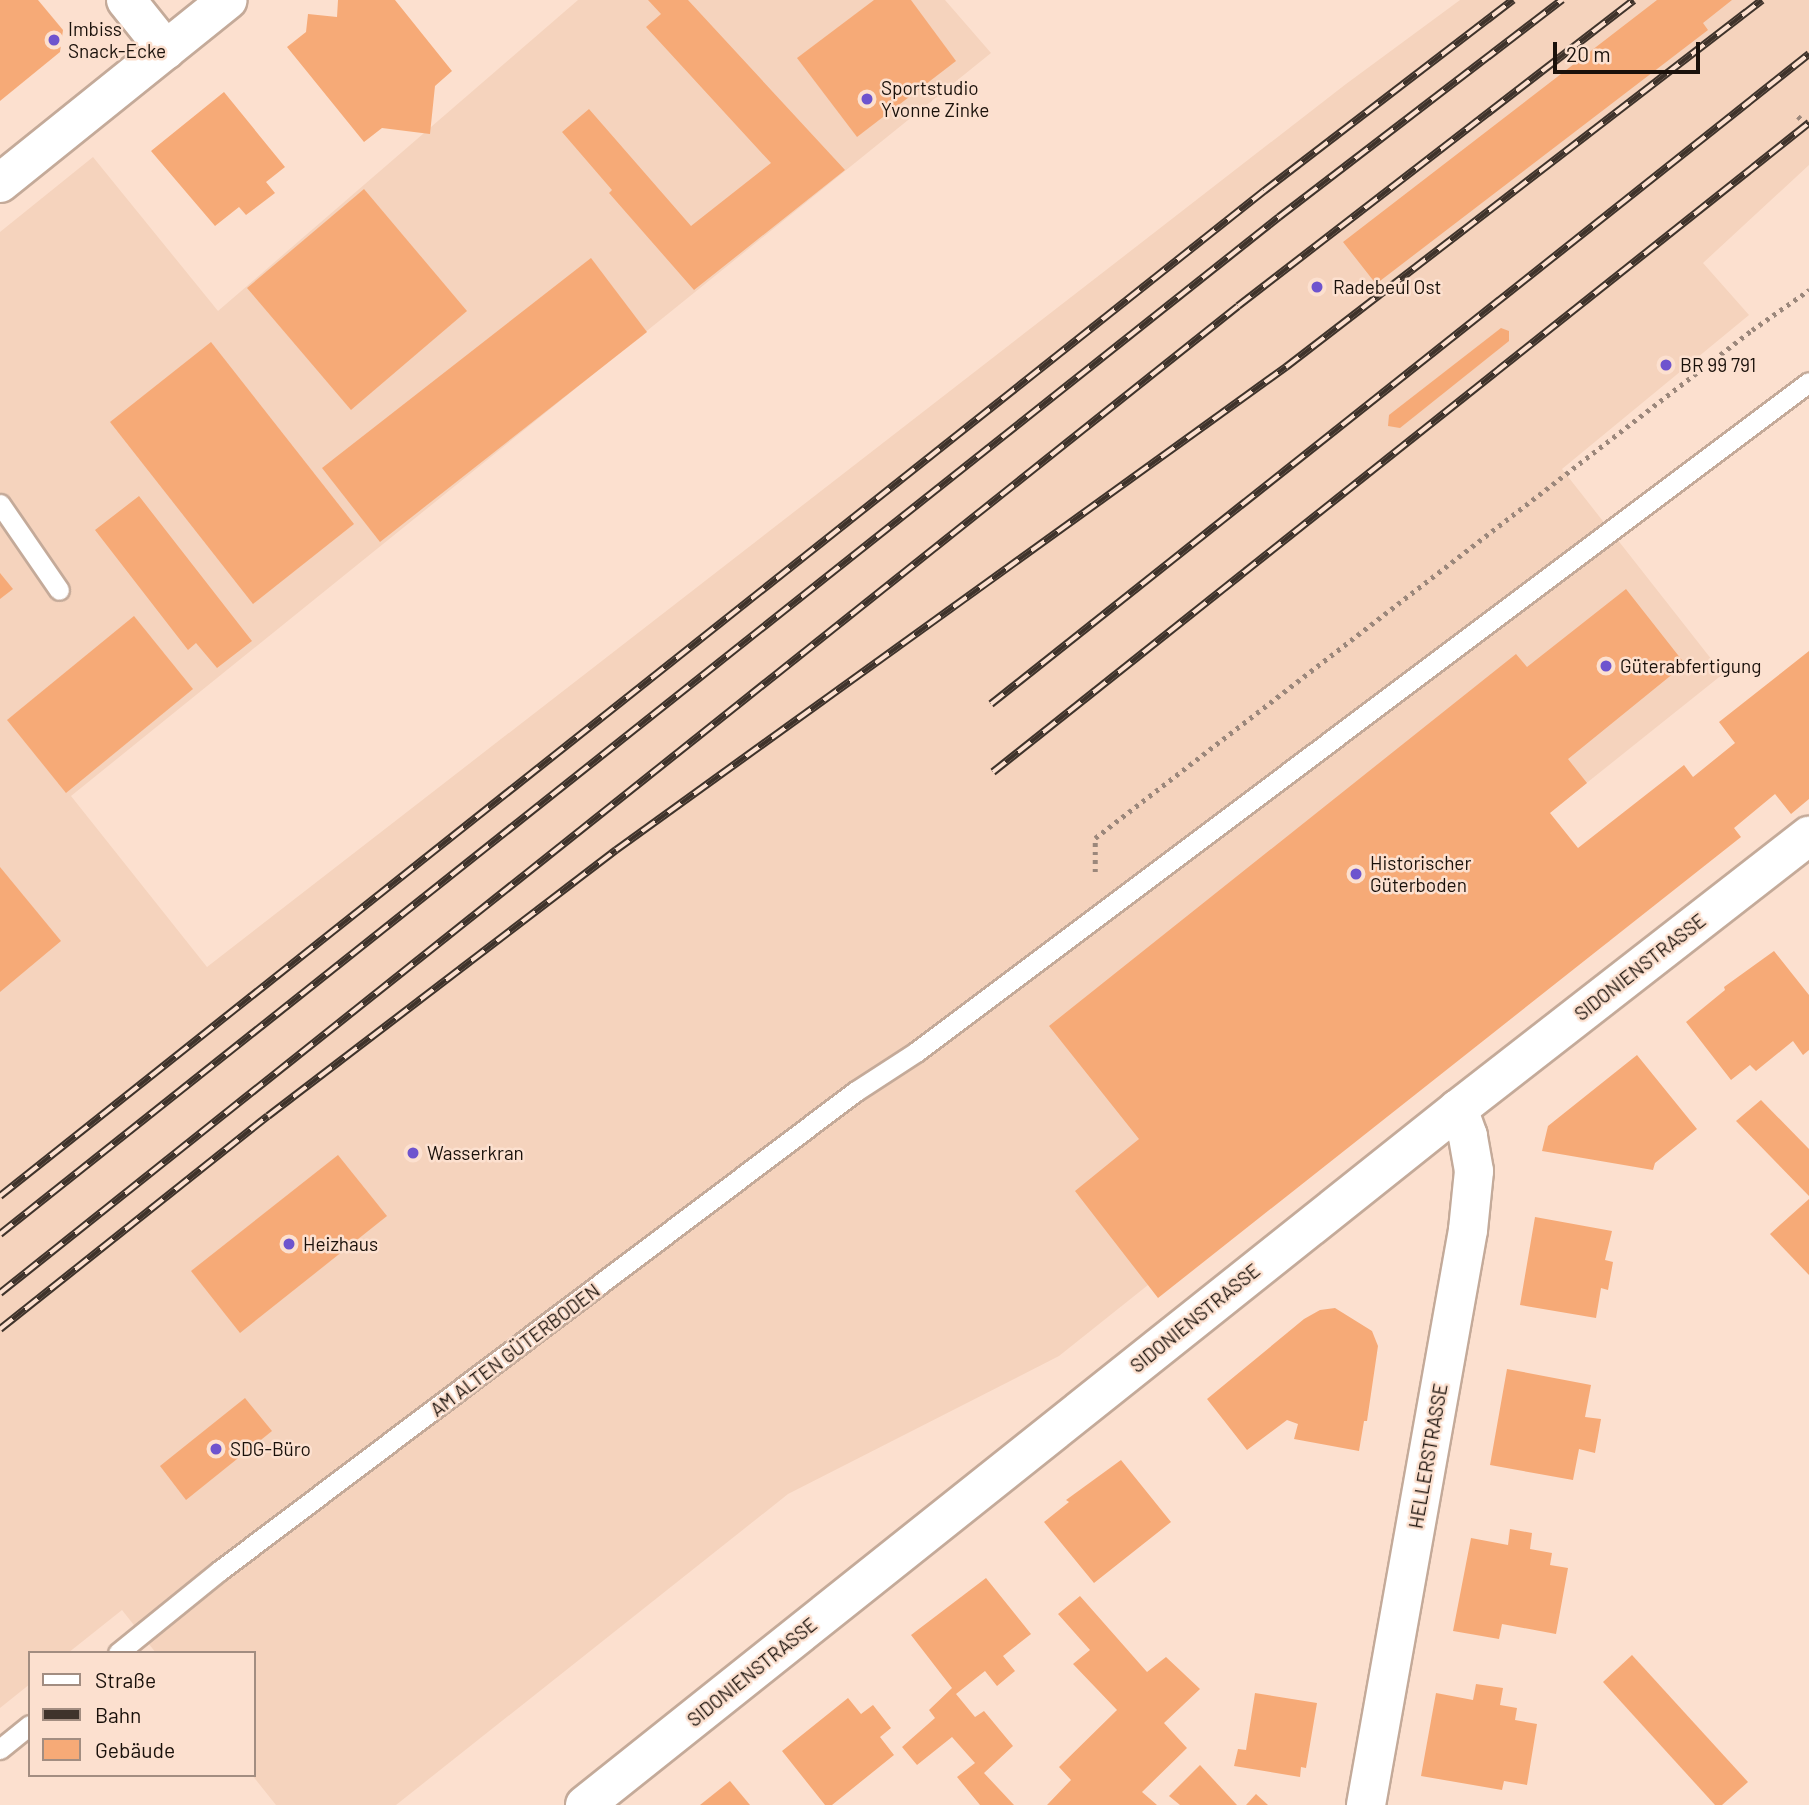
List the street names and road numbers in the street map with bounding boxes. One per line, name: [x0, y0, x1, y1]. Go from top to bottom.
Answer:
street label: SIDONIENSTRASSE: [1570, 909, 1710, 1025]
street label: SIDONIENSTRASSE: [1126, 1259, 1264, 1377]
street label: AM ALTEN GÜTERBODEN: [426, 1279, 604, 1421]
street label: HELLERSTRASSE: [1404, 1382, 1452, 1530]
street label: SIDONIENSTRASSE: [683, 1613, 821, 1731]

